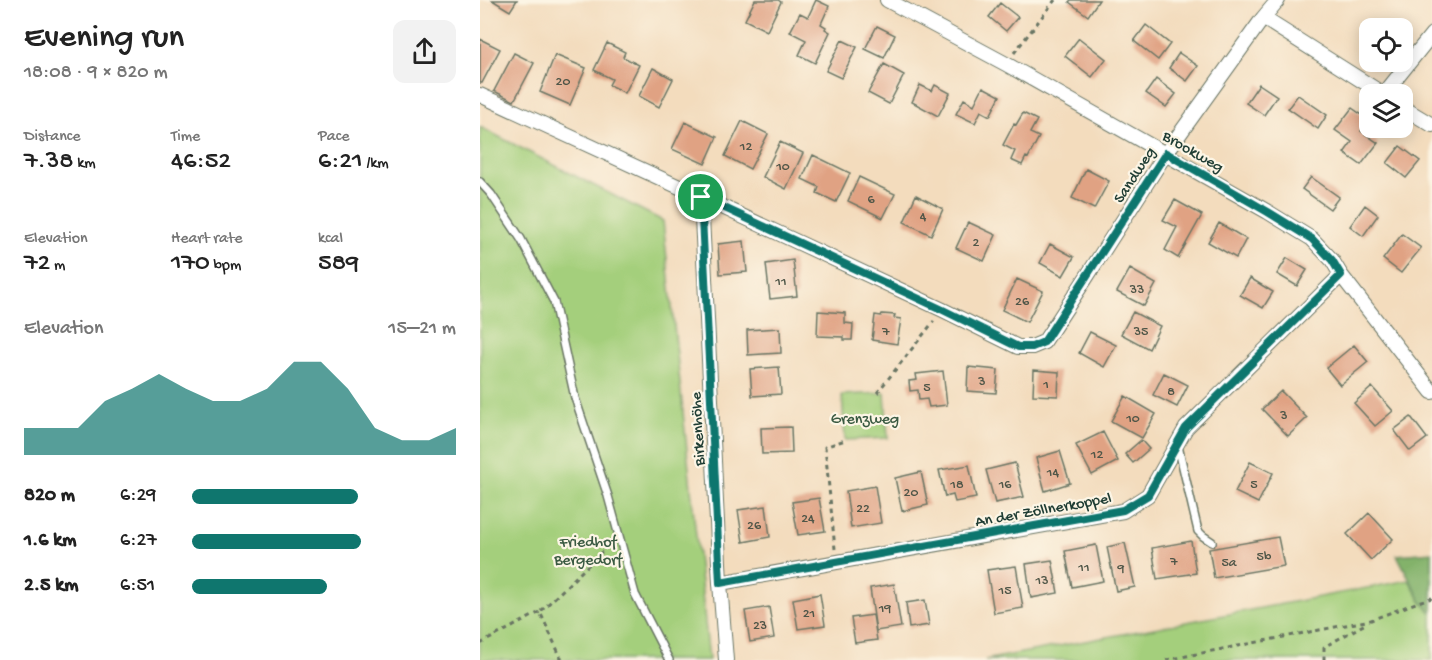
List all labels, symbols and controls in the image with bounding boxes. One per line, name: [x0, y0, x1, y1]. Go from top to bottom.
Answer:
map controls: [1359, 18, 1413, 138]
button: locate: [1359, 18, 1413, 72]
text: Evening run: [24, 20, 184, 58]
button: share: [393, 20, 456, 83]
text: 18:08 · 9 × 820 m: [24, 62, 168, 85]
house number: 20: [556, 74, 570, 91]
button: layers: [1359, 84, 1413, 138]
street label: Brookweg: [1157, 127, 1226, 178]
text: Distance: [24, 128, 81, 147]
text: Time: [171, 128, 200, 147]
text: Pace: [318, 128, 349, 147]
house number: 12: [739, 139, 752, 156]
street label: Sandweg: [1111, 144, 1161, 208]
text: 7.38: [24, 147, 73, 178]
text: 46:52: [171, 147, 231, 178]
text: 6:21: [318, 147, 363, 178]
text: km: [73, 155, 96, 174]
text: /km: [363, 155, 389, 174]
house number: 10: [775, 159, 790, 176]
pin: [675, 171, 726, 222]
icon: arrive: [684, 180, 717, 213]
house number: 6: [867, 192, 875, 209]
house number: 4: [920, 209, 927, 226]
text: Elevation: [24, 230, 88, 249]
text: Heart rate: [171, 230, 243, 249]
text: kcal: [318, 230, 343, 249]
house number: 2: [973, 235, 980, 252]
text: 72: [24, 249, 50, 280]
text: 170: [171, 249, 210, 280]
text: 589: [318, 249, 359, 280]
text: m: [50, 257, 65, 276]
text: bpm: [210, 257, 241, 276]
house number: 11: [774, 274, 787, 291]
house number: 33: [1129, 282, 1144, 299]
house number: 26: [1015, 294, 1030, 311]
text: Elevation: [24, 318, 104, 341]
text: 15–21 m: [388, 318, 456, 341]
house number: 7: [881, 324, 890, 341]
house number: 35: [1133, 324, 1148, 341]
house number: 3: [977, 374, 986, 391]
house number: 1: [1042, 377, 1049, 394]
house number: 5: [923, 380, 931, 397]
house number: 8: [1167, 384, 1175, 401]
street label: Birkenhöhe: [688, 391, 711, 467]
house number: 3: [1279, 408, 1288, 425]
park label: Grenzweg: [831, 411, 899, 430]
house number: 10: [1125, 411, 1140, 428]
house number: 12: [1090, 447, 1103, 464]
house number: 14: [1046, 465, 1060, 482]
house number: 18: [949, 477, 964, 494]
house number: 16: [998, 477, 1012, 494]
house number: 5: [1250, 477, 1258, 494]
text: 820 m: [24, 485, 75, 508]
text: 6:29: [120, 485, 156, 508]
house number: 20: [904, 485, 918, 502]
street label: An der Zöllnerkoppel: [974, 490, 1113, 533]
house number: 22: [856, 501, 870, 518]
house number: 24: [801, 511, 815, 528]
house number: 26: [747, 518, 762, 535]
text: 1.6 km: [24, 530, 76, 553]
text: 6:27: [120, 530, 157, 553]
park label: Friedhof Bergedorf: [553, 534, 623, 571]
house number: 5b: [1257, 549, 1272, 566]
house number: 7: [1169, 554, 1178, 571]
house number: 5a: [1221, 555, 1238, 572]
house number: 11: [1077, 560, 1090, 577]
house number: 9: [1116, 561, 1125, 578]
house number: 13: [1035, 573, 1048, 590]
text: 2.5 km: [24, 575, 78, 598]
text: 6:51: [120, 575, 155, 598]
house number: 15: [997, 583, 1012, 600]
house number: 19: [878, 601, 891, 618]
house number: 21: [803, 606, 815, 623]
house number: 23: [753, 618, 767, 635]

